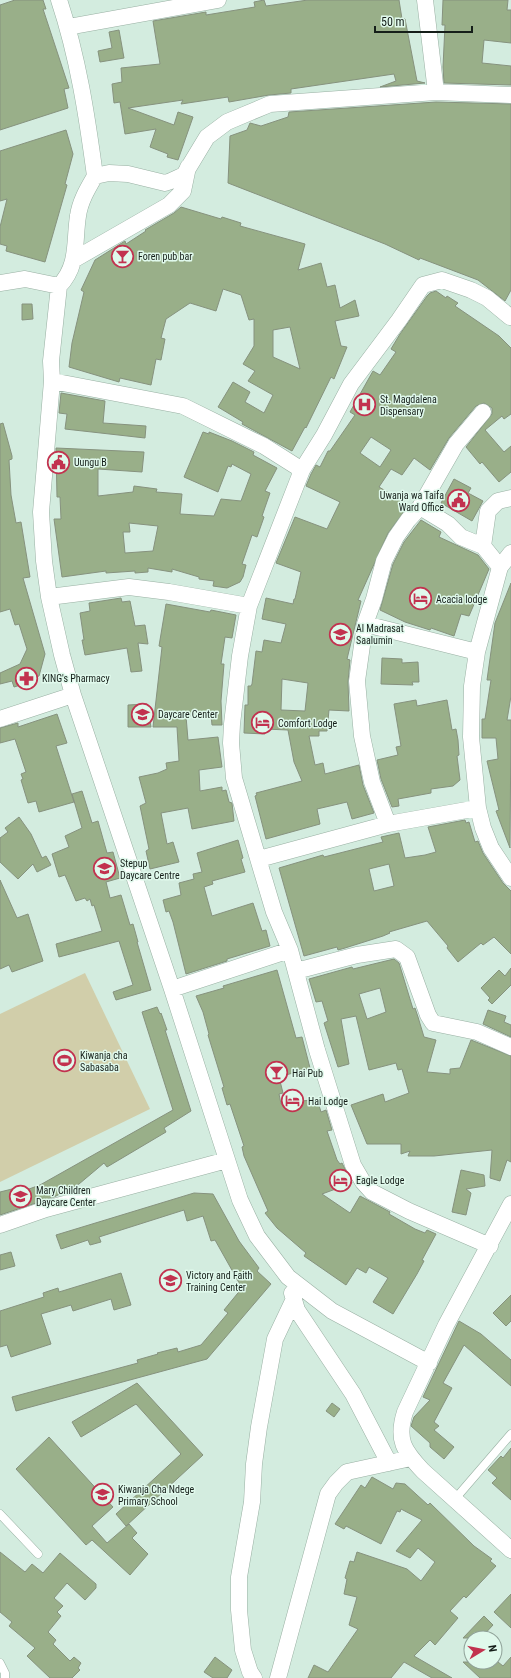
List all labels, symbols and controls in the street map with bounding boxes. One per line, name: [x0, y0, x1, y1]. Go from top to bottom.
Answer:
scale bar: [375, 8, 472, 34]
text: 50 m: [381, 15, 405, 29]
bar icon: Foren pub bar: [110, 243, 136, 269]
place label: Foren pub bar: [138, 251, 192, 262]
hospital icon: St. Magdalena Dispensary: [352, 392, 378, 418]
place label: St. Magdalena Dispensary: [380, 394, 437, 417]
public building icon: Uungu B: [45, 449, 71, 475]
place label: Uungu B: [74, 457, 107, 468]
public building icon: Uwanja wa Taifa Ward Office: [446, 488, 472, 514]
place label: Uwanja wa Taifa Ward Office: [380, 490, 444, 513]
hotel icon: Acacia lodge: [408, 586, 434, 612]
place label: Acacia lodge: [436, 594, 487, 605]
school or university icon: Al Madrasat Saalumin: [328, 621, 354, 647]
place label: Al Madrasat Saalumin: [356, 623, 404, 646]
pharmacy icon: KING's Pharmacy: [14, 665, 40, 691]
place label: KING's Pharmacy: [42, 673, 110, 684]
school or university icon: Daycare Center: [129, 701, 155, 727]
place label: Daycare Center: [158, 709, 218, 720]
hotel icon: Comfort Lodge: [249, 710, 275, 736]
place label: Comfort Lodge: [278, 718, 338, 729]
school or university icon: Stepup Daycare Centre: [92, 856, 118, 882]
place label: Stepup Daycare Centre: [120, 858, 180, 881]
sports icon: Kiwanja cha Sabasaba: [51, 1048, 77, 1074]
place label: Kiwanja cha Sabasaba: [80, 1050, 128, 1073]
bar icon: Hai Pub: [263, 1060, 289, 1086]
place label: Hai Pub: [292, 1068, 323, 1079]
hotel icon: Hai Lodge: [279, 1088, 305, 1114]
place label: Hai Lodge: [308, 1096, 348, 1107]
hotel icon: Eagle Lodge: [327, 1167, 353, 1193]
place label: Eagle Lodge: [356, 1175, 405, 1186]
school or university icon: Mary Children Daycare Center: [7, 1183, 33, 1209]
place label: Mary Children Daycare Center: [36, 1185, 96, 1208]
school or university icon: Victory and Faith Training Center: [158, 1268, 184, 1294]
place label: Victory and Faith Training Center: [186, 1270, 253, 1293]
school or university icon: Kiwanja Cha Ndege Primary School: [89, 1482, 115, 1508]
place label: Kiwanja Cha Ndege Primary School: [118, 1484, 195, 1507]
north arrow: [463, 1630, 503, 1670]
text: N: [485, 1644, 499, 1653]

